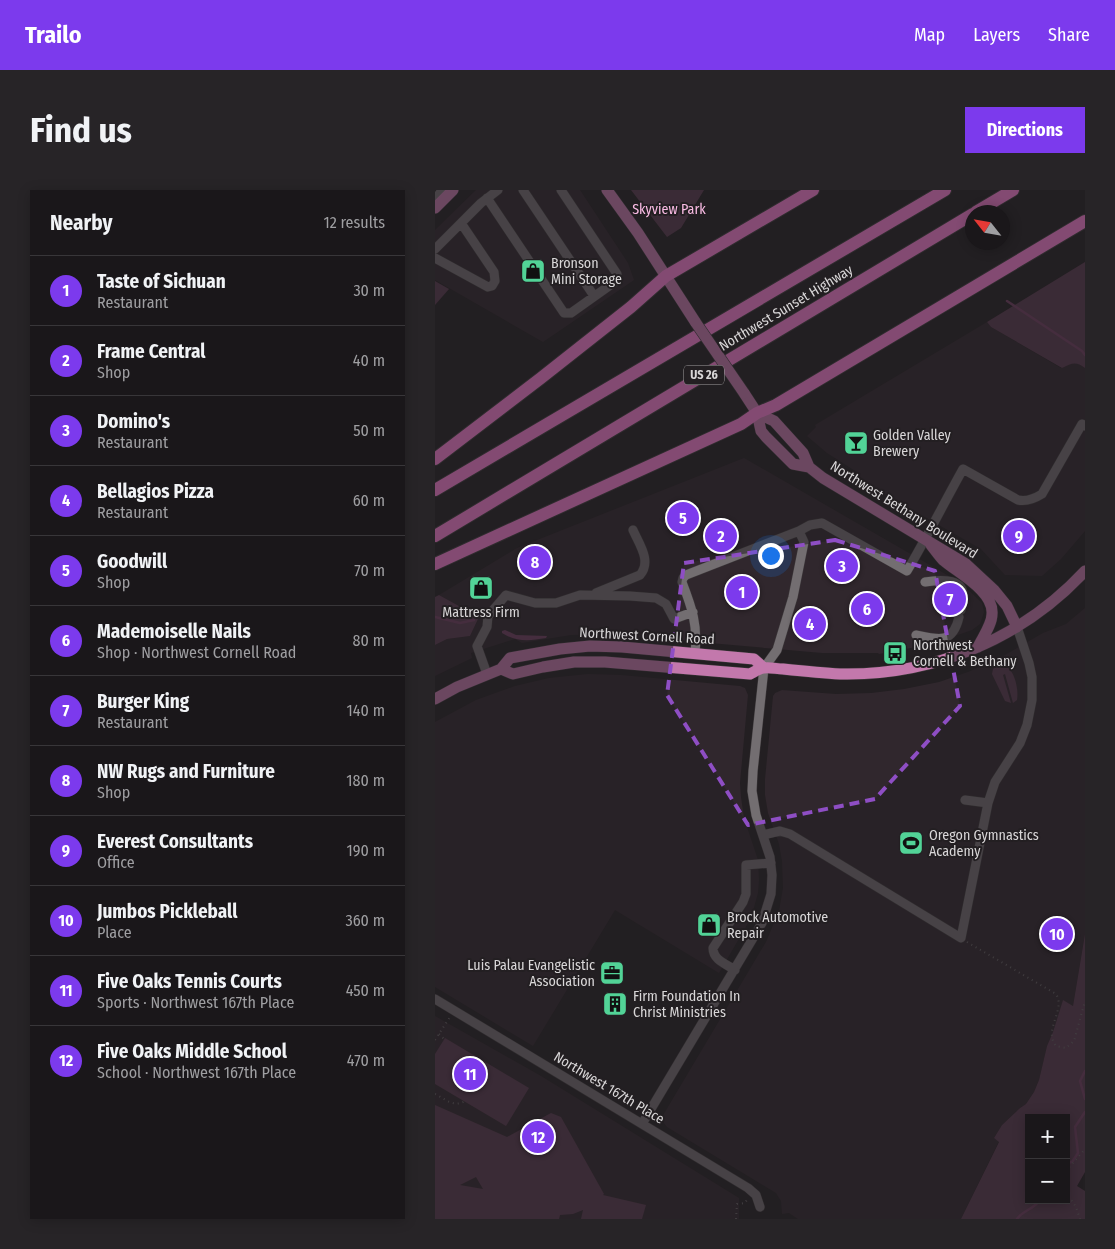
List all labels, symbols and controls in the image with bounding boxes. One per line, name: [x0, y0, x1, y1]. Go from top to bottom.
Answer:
text: Trailo: [25, 21, 82, 49]
text: Map: [914, 24, 945, 46]
text: Layers: [973, 24, 1020, 46]
text: Share: [1048, 24, 1090, 46]
button: Directions: [965, 107, 1085, 153]
text: Find us: [30, 109, 132, 151]
park label: Skyview Park: [632, 201, 706, 218]
north arrow: [965, 205, 1010, 250]
text: Nearby: [50, 210, 112, 236]
text: 12 results: [323, 213, 385, 232]
place label: Bronson Mini Storage: [551, 255, 622, 288]
shop icon: Bronson Mini Storage: [520, 258, 546, 284]
street label: Northwest Sunset Highway: [716, 261, 857, 355]
text: Taste of Sichuan: [97, 270, 226, 293]
text: 1: [63, 281, 69, 300]
text: 30 m: [353, 281, 385, 300]
text: Restaurant: [97, 293, 168, 312]
text: Frame Central: [97, 340, 205, 363]
text: 2: [62, 351, 70, 370]
text: 40 m: [353, 351, 385, 370]
text: Shop: [97, 363, 130, 382]
road number: US 26: [684, 366, 724, 384]
text: Domino's: [97, 410, 170, 433]
text: 3: [62, 421, 70, 440]
text: 50 m: [353, 421, 385, 440]
place label: Golden Valley Brewery: [873, 427, 952, 460]
bar icon: Golden Valley Brewery: [843, 430, 869, 456]
text: Restaurant: [97, 433, 168, 452]
street label: Northwest Bethany Boulevard: [827, 458, 981, 562]
text: Bellagios Pizza: [97, 480, 214, 503]
text: 4: [62, 491, 70, 510]
text: 60 m: [353, 491, 385, 510]
pin: 5: [667, 499, 699, 537]
text: Restaurant: [97, 503, 168, 522]
pin: 2: [705, 517, 737, 555]
pin: 9: [1003, 517, 1035, 555]
pin: 8: [519, 543, 551, 581]
your location: [758, 543, 784, 569]
pin: 3: [826, 547, 858, 585]
text: Goodwill: [97, 550, 167, 573]
text: 5: [62, 561, 70, 580]
text: 70 m: [354, 561, 385, 580]
text: Shop: [97, 573, 130, 592]
pin: 1: [726, 573, 758, 611]
shop icon: Mattress Firm: [468, 575, 494, 601]
pin: 7: [934, 580, 966, 618]
pin: 6: [851, 590, 883, 628]
place label: Mattress Firm: [442, 604, 520, 621]
pin: 4: [794, 605, 826, 643]
text: Mademoiselle Nails: [97, 620, 251, 643]
street label: Northwest Cornell Road: [579, 624, 715, 648]
text: 6: [62, 631, 70, 650]
text: 80 m: [353, 631, 385, 650]
place label: Northwest Cornell & Bethany: [913, 637, 1017, 670]
bus stop icon: Northwest Cornell & Bethany: [882, 640, 908, 666]
text: Shop · Northwest Cornell Road: [97, 643, 296, 662]
text: Burger King: [97, 690, 189, 713]
text: 7: [63, 701, 69, 720]
text: 140 m: [347, 701, 385, 720]
text: Restaurant: [97, 713, 168, 732]
text: NW Rugs and Furniture: [97, 760, 275, 783]
text: 8: [62, 771, 70, 790]
text: 180 m: [346, 771, 385, 790]
text: Shop: [97, 783, 130, 802]
place label: Oregon Gymnastics Academy: [929, 827, 1039, 860]
text: Everest Consultants: [97, 830, 253, 853]
sports icon: Oregon Gymnastics Academy: [898, 830, 924, 856]
text: 9: [62, 841, 70, 860]
text: 190 m: [347, 841, 385, 860]
text: Office: [97, 853, 135, 872]
text: Jumbos Pickleball: [97, 900, 237, 923]
place label: Brock Automotive Repair: [727, 909, 828, 942]
text: 10: [58, 911, 74, 930]
text: 360 m: [345, 911, 385, 930]
shop icon: Brock Automotive Repair: [696, 912, 722, 938]
pin: 10: [1041, 915, 1073, 953]
text: Place: [97, 923, 132, 942]
place label: Luis Palau Evangelistic Association: [467, 957, 595, 990]
office icon: Luis Palau Evangelistic Association: [599, 960, 625, 986]
text: Five Oaks Tennis Courts: [97, 970, 282, 993]
text: 11: [59, 981, 73, 1000]
text: 450 m: [346, 981, 385, 1000]
place label: Firm Foundation In Christ Ministries: [633, 988, 740, 1021]
building icon: Firm Foundation In Christ Ministries: [602, 991, 628, 1017]
text: Sports · Northwest 167th Place: [97, 993, 294, 1012]
text: Five Oaks Middle School: [97, 1040, 287, 1063]
street label: Northwest 167th Place: [551, 1048, 667, 1128]
text: 12: [59, 1051, 73, 1070]
text: 470 m: [347, 1051, 385, 1070]
pin: 11: [454, 1055, 486, 1093]
text: School · Northwest 167th Place: [97, 1063, 296, 1082]
map controls: [1025, 1114, 1070, 1204]
button: +: [1025, 1114, 1070, 1159]
pin: 12: [522, 1118, 554, 1156]
button: −: [1025, 1159, 1070, 1204]

